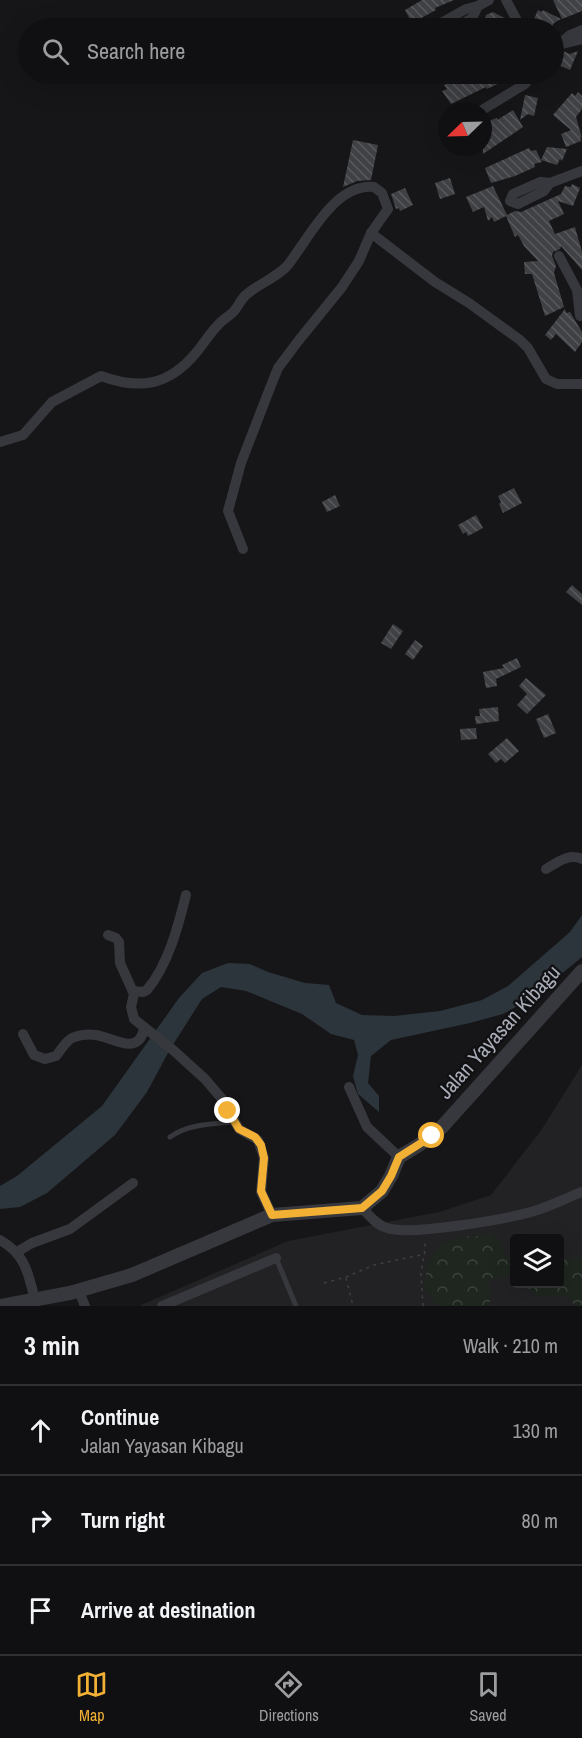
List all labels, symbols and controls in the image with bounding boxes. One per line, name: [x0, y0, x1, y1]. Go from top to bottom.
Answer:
search box: [18, 18, 564, 84]
icon: search: [39, 35, 72, 68]
text: Search here: [87, 36, 185, 66]
north arrow: [438, 102, 492, 156]
street label: Jalan Yayasan Kibagu: [431, 959, 567, 1105]
route end: [214, 1097, 240, 1123]
route start: [418, 1122, 444, 1148]
map controls: [510, 1234, 564, 1288]
button: layers: [510, 1234, 564, 1288]
text: 3 min: [24, 1328, 80, 1363]
text: Walk · 210 m: [463, 1332, 558, 1359]
text: Continue: [81, 1402, 159, 1432]
icon: ahead: [24, 1414, 57, 1447]
text: 130 m: [512, 1417, 558, 1444]
text: Jalan Yayasan Kibagu: [81, 1432, 244, 1459]
icon: right: [24, 1504, 57, 1537]
text: Turn right: [81, 1505, 165, 1535]
text: 80 m: [522, 1507, 558, 1534]
icon: arrive: [24, 1594, 57, 1627]
text: Arrive at destination: [81, 1595, 255, 1625]
tab: Map: [75, 1668, 108, 1726]
tab: Directions: [259, 1668, 319, 1726]
tab: Saved: [469, 1668, 507, 1726]

